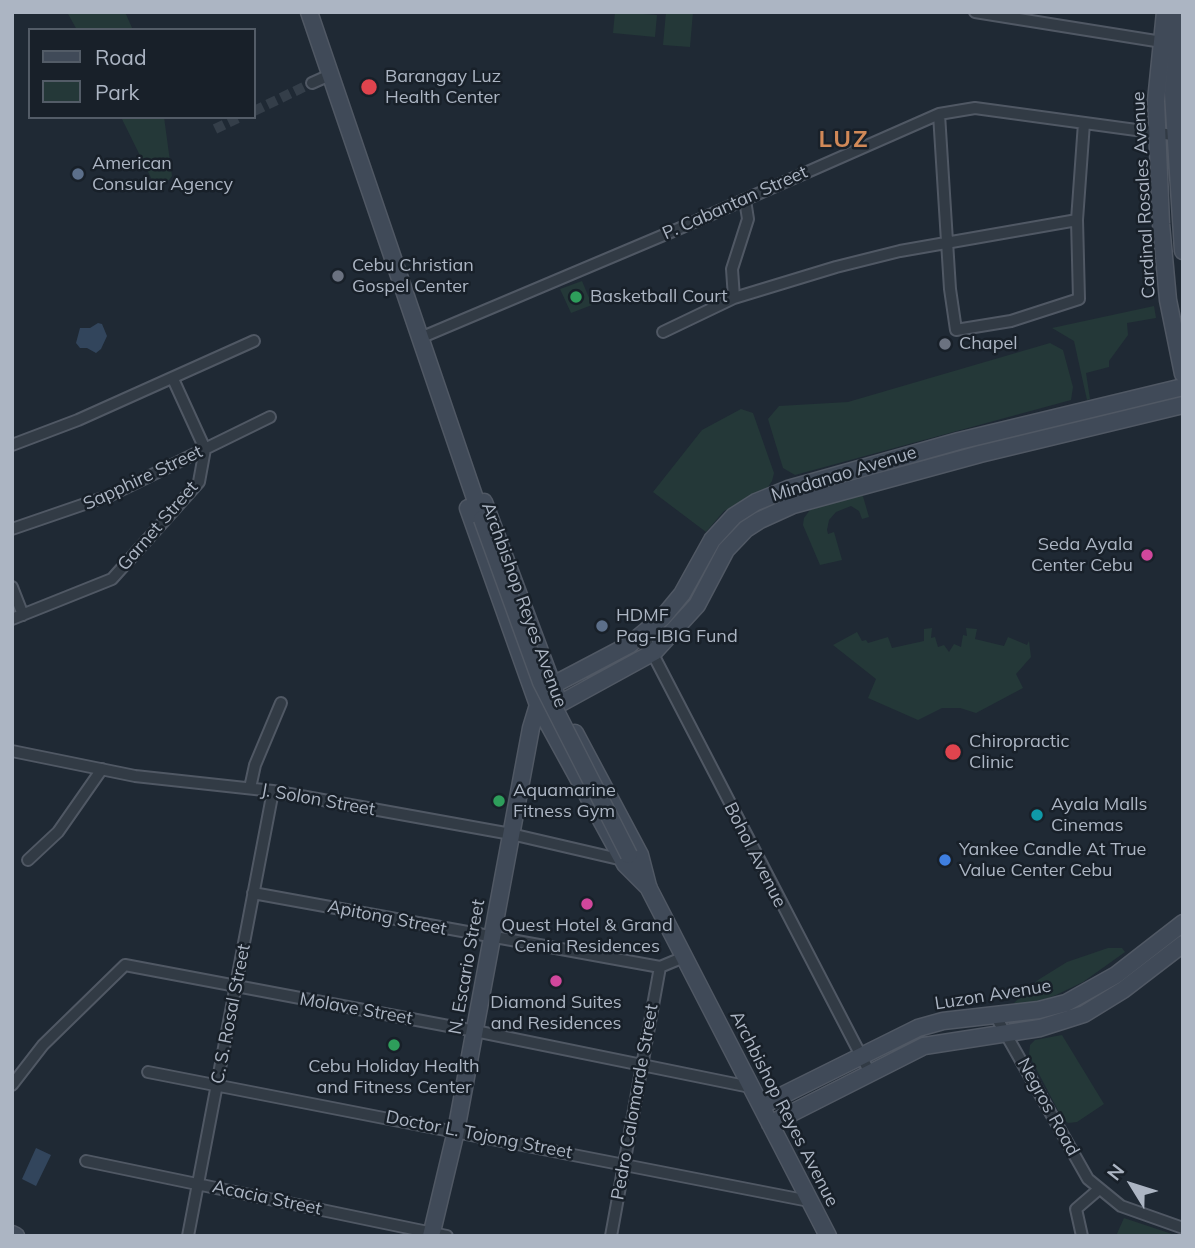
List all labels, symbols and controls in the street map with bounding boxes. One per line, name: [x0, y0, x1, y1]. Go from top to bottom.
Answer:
legend: [28, 28, 256, 119]
text: Road: [95, 44, 146, 70]
place label: Barangay Luz Health Center: [385, 66, 501, 108]
marker: Barangay Luz Health Center: [359, 77, 379, 97]
text: Park: [95, 79, 139, 105]
street label: Cardinal Rosales Avenue: [1128, 91, 1160, 299]
district label: LUZ: [819, 126, 869, 154]
place label: American Consular Agency: [92, 153, 233, 196]
street label: P. Cabantan Street: [659, 161, 811, 245]
marker: American Consular Agency: [70, 166, 86, 182]
place label: Cebu Christian Gospel Center: [352, 255, 474, 298]
marker: Cebu Christian Gospel Center: [330, 268, 346, 284]
place label: Basketball Court: [590, 286, 728, 308]
marker: Basketball Court: [568, 289, 584, 305]
place label: Chapel: [959, 333, 1018, 355]
marker: Chapel: [937, 336, 953, 352]
street label: Sapphire Street: [80, 441, 206, 515]
street label: Mindanao Avenue: [769, 442, 919, 506]
street label: Garnet Street: [113, 477, 203, 575]
street label: Archbishop Reyes Avenue: [477, 499, 571, 711]
place label: Seda Ayala Center Cebu: [1031, 534, 1133, 576]
marker: Seda Ayala Center Cebu: [1139, 547, 1155, 563]
place label: HDMF Pag-IBIG Fund: [616, 605, 738, 648]
marker: HDMF Pag-IBIG Fund: [594, 618, 610, 634]
place label: Chiropractic Clinic: [969, 731, 1069, 774]
marker: Chiropractic Clinic: [943, 742, 963, 762]
street label: J. Solon Street: [259, 779, 377, 821]
place label: Aquamarine Fitness Gym: [513, 780, 616, 822]
marker: Aquamarine Fitness Gym: [491, 793, 507, 809]
place label: Ayala Malls Cinemas: [1051, 794, 1147, 836]
street label: Bohol Avenue: [719, 799, 791, 911]
marker: Ayala Malls Cinemas: [1029, 807, 1045, 823]
place label: Yankee Candle At True Value Center Cebu: [959, 839, 1146, 882]
marker: Yankee Candle At True Value Center Cebu: [937, 852, 953, 868]
street label: Apitong Street: [326, 896, 448, 940]
marker: Quest Hotel & Grand Cenia Residences: [579, 896, 595, 912]
street label: N. Escario Street: [444, 898, 490, 1036]
place label: Quest Hotel & Grand Cenia Residences: [501, 915, 673, 958]
street label: C. S. Rosal Street: [207, 942, 255, 1086]
marker: Diamond Suites and Residences: [548, 973, 564, 989]
street label: Luzon Avenue: [933, 975, 1053, 1015]
street label: Molave Street: [298, 988, 414, 1030]
place label: Diamond Suites and Residences: [490, 992, 622, 1034]
street label: Pedro Calomarde Street: [607, 1002, 663, 1202]
street label: Archbishop Reyes Avenue: [725, 1007, 843, 1211]
marker: Cebu Holiday Health and Fitness Center: [386, 1037, 402, 1053]
street label: Negros Road: [1012, 1054, 1084, 1160]
place label: Cebu Holiday Health and Fitness Center: [308, 1056, 480, 1098]
street label: Doctor L. Tojong Street: [384, 1106, 574, 1164]
north arrow: [1097, 1150, 1167, 1220]
text: N: [1102, 1159, 1129, 1185]
street label: Acacia Street: [210, 1176, 324, 1220]

